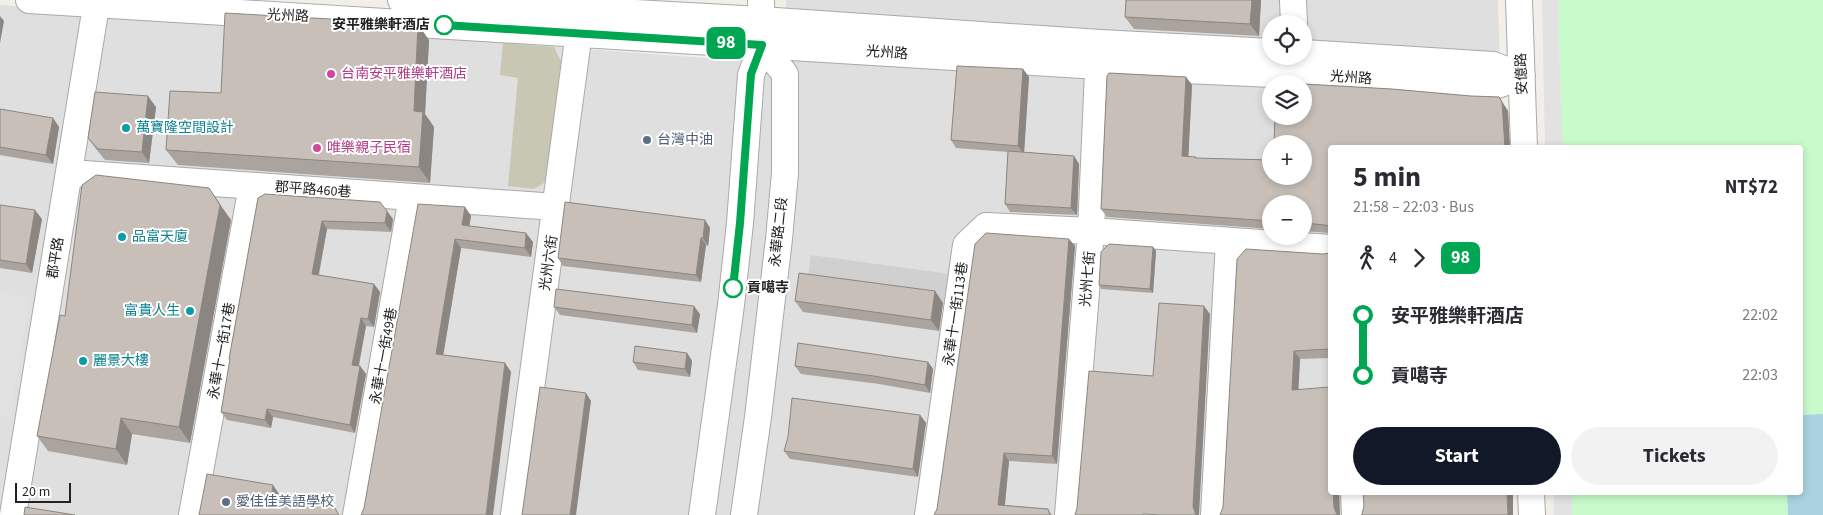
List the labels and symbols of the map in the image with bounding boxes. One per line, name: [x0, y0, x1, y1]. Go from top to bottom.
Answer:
street label: 光州路: [267, 5, 309, 27]
place label: 安平雅樂軒酒店: [332, 15, 430, 35]
marker: 安平雅樂軒酒店: [434, 15, 454, 35]
line badge: 98: [704, 27, 748, 59]
street label: 光州路: [865, 42, 909, 64]
street label: 安億路: [1511, 53, 1533, 95]
place label: 台南安平雅樂軒酒店: [341, 64, 467, 84]
street label: 光州路: [1329, 67, 1373, 89]
marker: 台南安平雅樂軒酒店: [325, 68, 337, 80]
place label: 萬寶隆空間設計: [136, 118, 234, 138]
marker: 萬寶隆空間設計: [120, 122, 132, 134]
place label: 台灣中油: [657, 130, 713, 150]
marker: 台灣中油: [641, 134, 653, 146]
place label: 唯樂親子民宿: [327, 138, 411, 158]
marker: 唯樂親子民宿: [311, 142, 323, 154]
street label: 郡平路460巷: [274, 177, 352, 203]
street label: 永華路二段: [765, 196, 793, 268]
place label: 品富天廈: [132, 227, 188, 247]
marker: 品富天廈: [116, 231, 128, 243]
street label: 光州六街: [535, 234, 563, 292]
street label: 郡平路: [43, 236, 69, 280]
street label: 光州七街: [1076, 250, 1100, 308]
street label: 永華十一街113巷: [939, 261, 973, 367]
marker: 貢噶寺: [723, 278, 743, 298]
place label: 貢噶寺: [747, 278, 789, 298]
place label: 富貴人生: [124, 301, 180, 321]
street label: 永華十一街17巷: [204, 301, 240, 401]
marker: 富貴人生: [184, 305, 196, 317]
street label: 永華十一街49巷: [366, 306, 402, 406]
place label: 麗景大樓: [93, 351, 149, 371]
marker: 麗景大樓: [77, 355, 89, 367]
scale bar: [15, 480, 71, 503]
place label: 愛佳佳美語學校: [236, 492, 334, 512]
marker: 愛佳佳美語學校: [220, 496, 232, 508]

